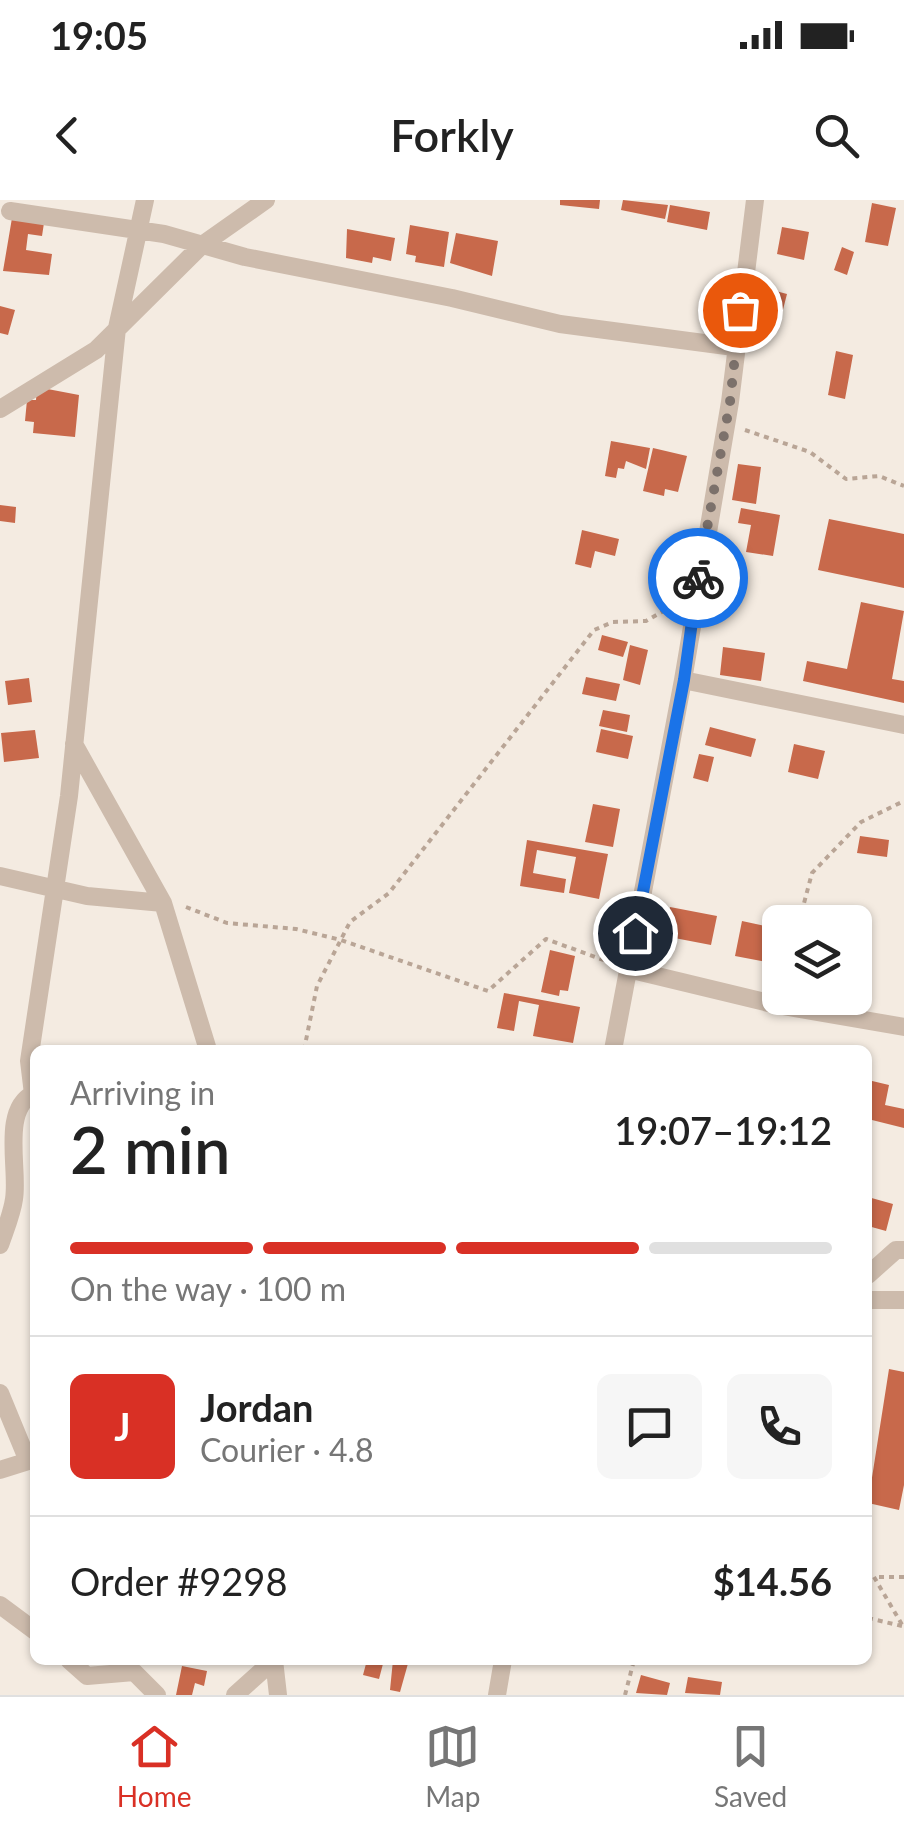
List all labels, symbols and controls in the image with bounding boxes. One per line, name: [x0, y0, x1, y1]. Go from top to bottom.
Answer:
text: 19:05: [50, 12, 148, 58]
icon: back: [40, 108, 95, 163]
text: Forkly: [390, 108, 514, 162]
icon: search: [809, 108, 864, 163]
pin: [698, 268, 783, 353]
icon: bag: [713, 283, 768, 338]
courier: [648, 528, 748, 628]
icon: bike: [671, 551, 726, 606]
pin: [593, 891, 678, 976]
map controls: [762, 905, 872, 1015]
button: layers: [762, 905, 872, 1015]
icon: home: [608, 906, 663, 961]
text: Arriving in: [70, 1073, 215, 1112]
text: 19:07–19:12: [614, 1107, 832, 1153]
text: 2 min: [70, 1110, 230, 1188]
text: On the way · 100 m: [70, 1269, 346, 1308]
button: chat: [597, 1374, 702, 1479]
button: phone: [727, 1374, 832, 1479]
text: Jordan: [200, 1384, 313, 1430]
text: J: [114, 1403, 131, 1449]
text: Courier · 4.8: [200, 1430, 374, 1469]
text: Order #9298: [70, 1558, 287, 1604]
text: $14.56: [713, 1558, 832, 1604]
tab: Home: [117, 1719, 191, 1813]
tab: Map: [425, 1719, 480, 1813]
tab: Saved: [714, 1719, 787, 1813]

